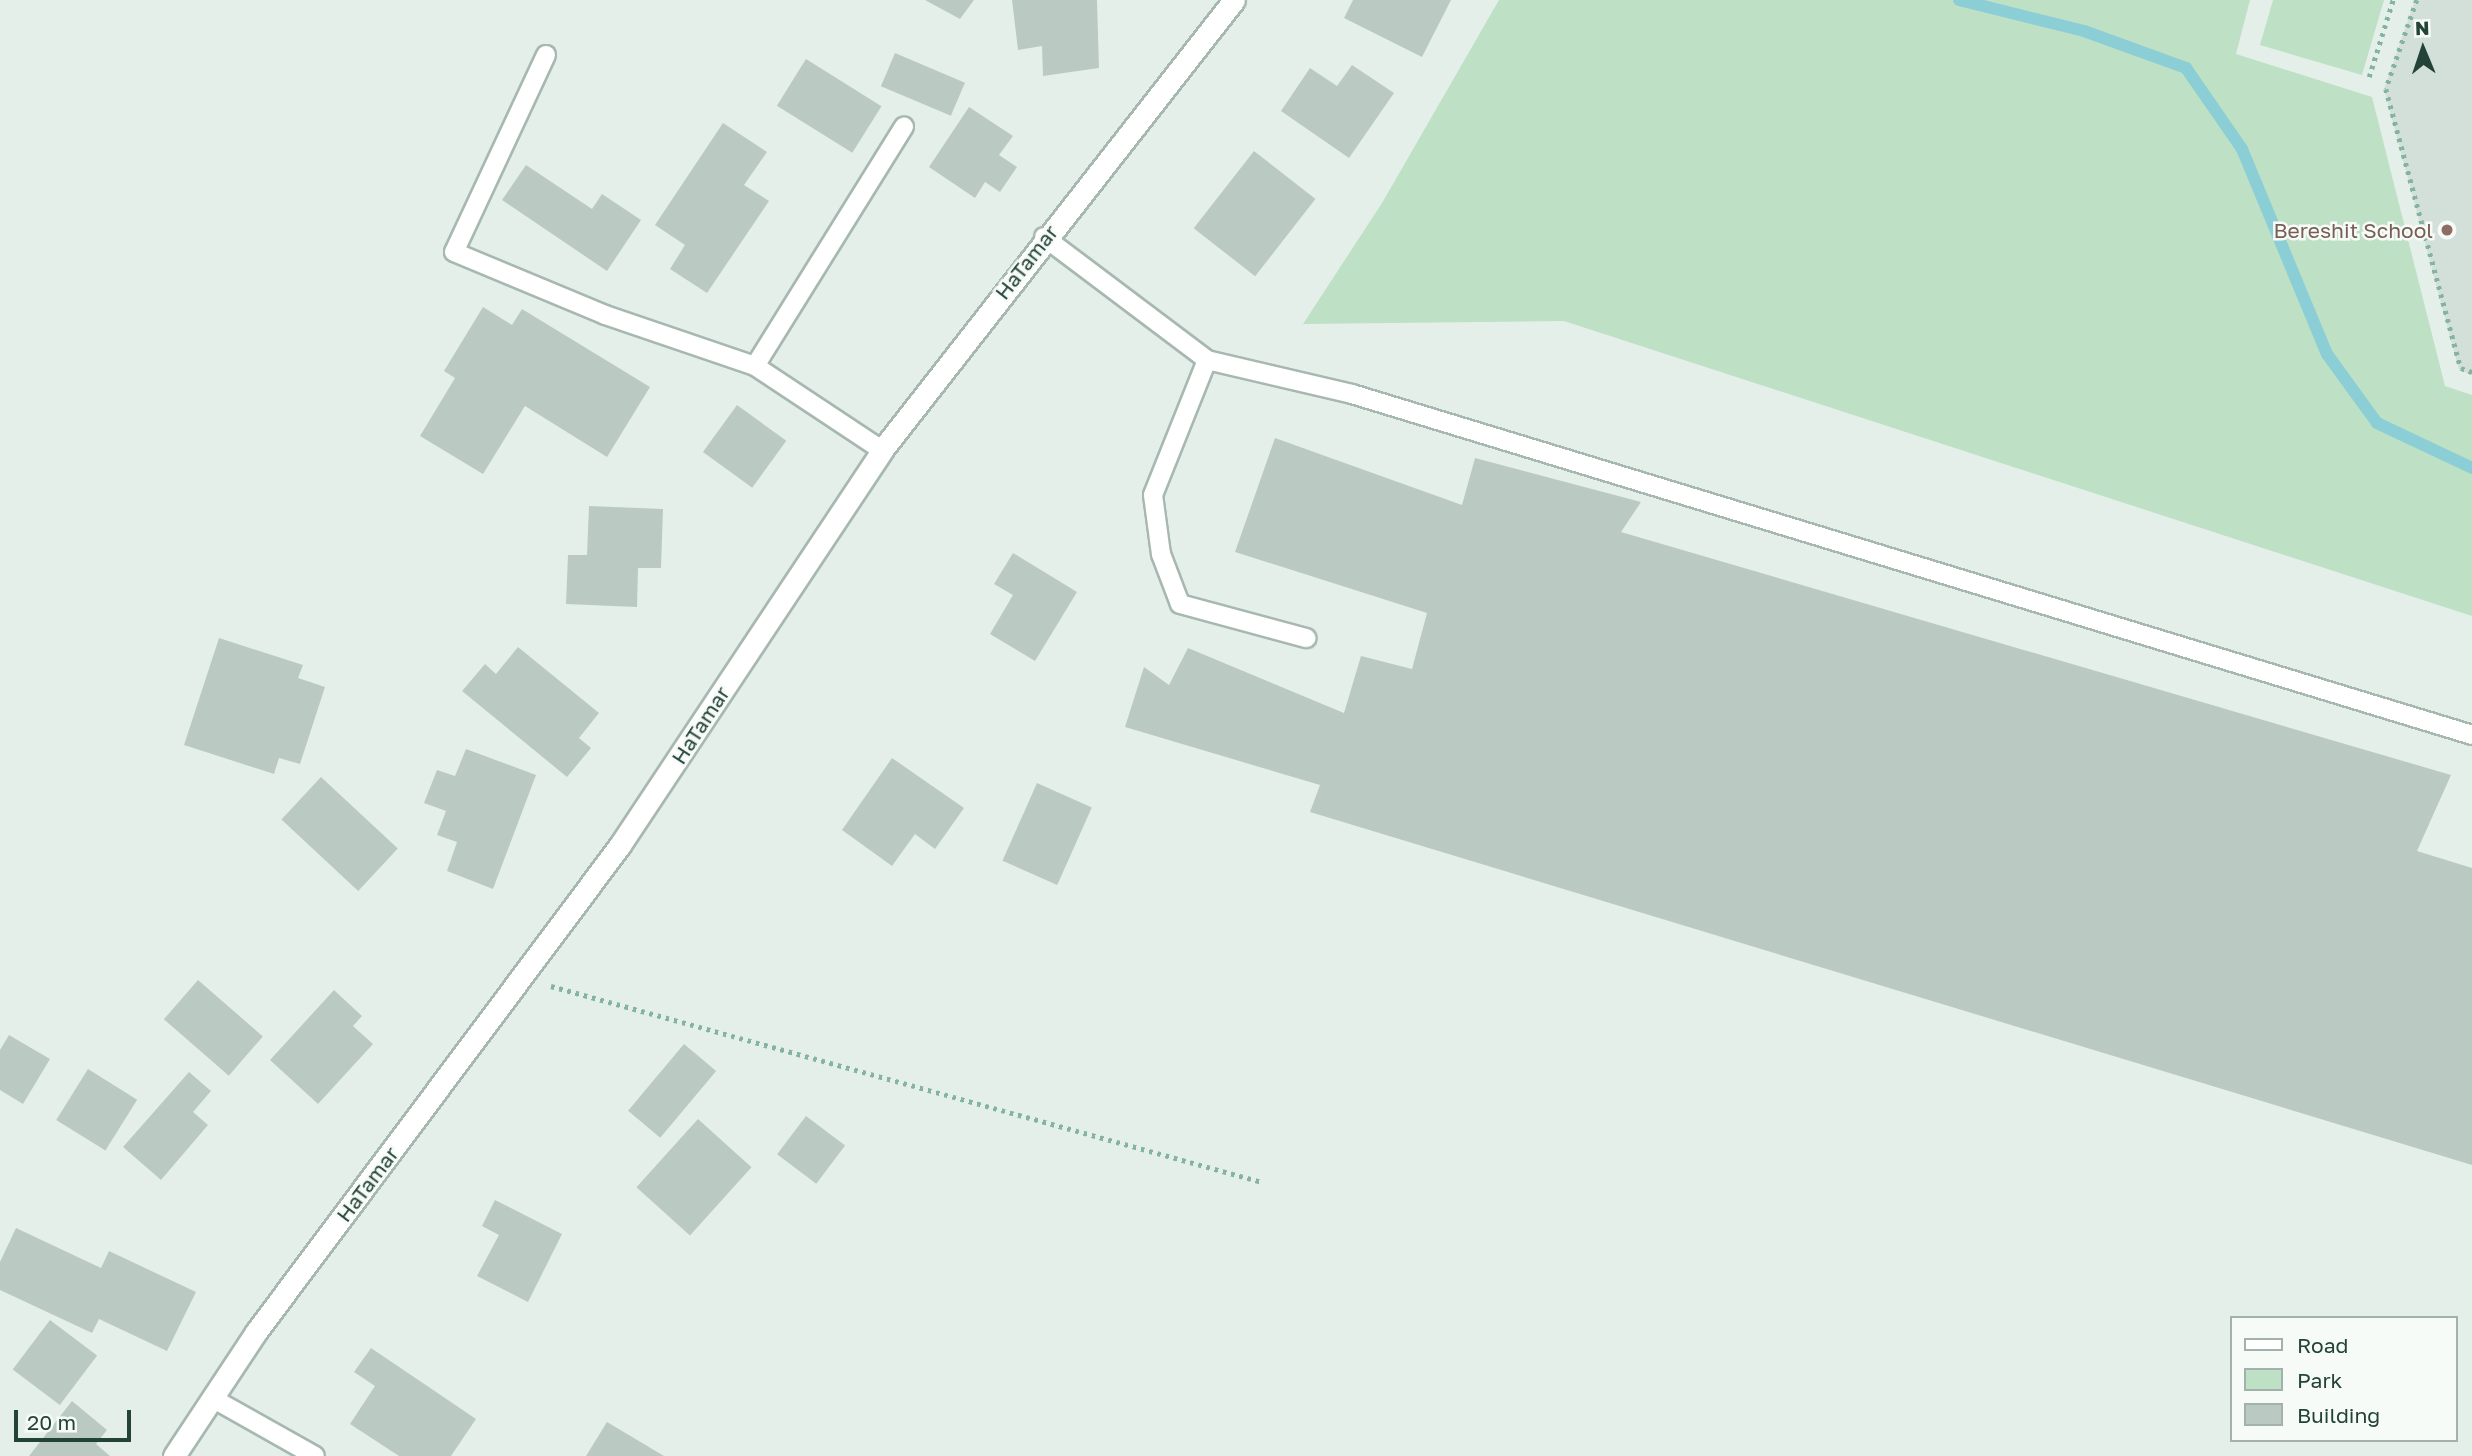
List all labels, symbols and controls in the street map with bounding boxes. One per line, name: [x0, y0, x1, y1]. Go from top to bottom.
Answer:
north arrow: [2388, 14, 2458, 84]
text: N: [2415, 16, 2430, 39]
place label: Bereshit School: [2274, 217, 2433, 243]
street label: HaTamar: [989, 220, 1063, 304]
marker: Bereshit School: [2439, 222, 2455, 238]
street label: HaTamar: [666, 681, 734, 769]
street label: HaTamar: [331, 1141, 403, 1227]
legend: [2230, 1316, 2458, 1442]
text: Road: [2297, 1332, 2348, 1358]
text: Park: [2297, 1367, 2342, 1393]
scale bar: [18, 1396, 135, 1440]
text: Building: [2297, 1402, 2380, 1428]
text: 20 m: [27, 1409, 76, 1435]

